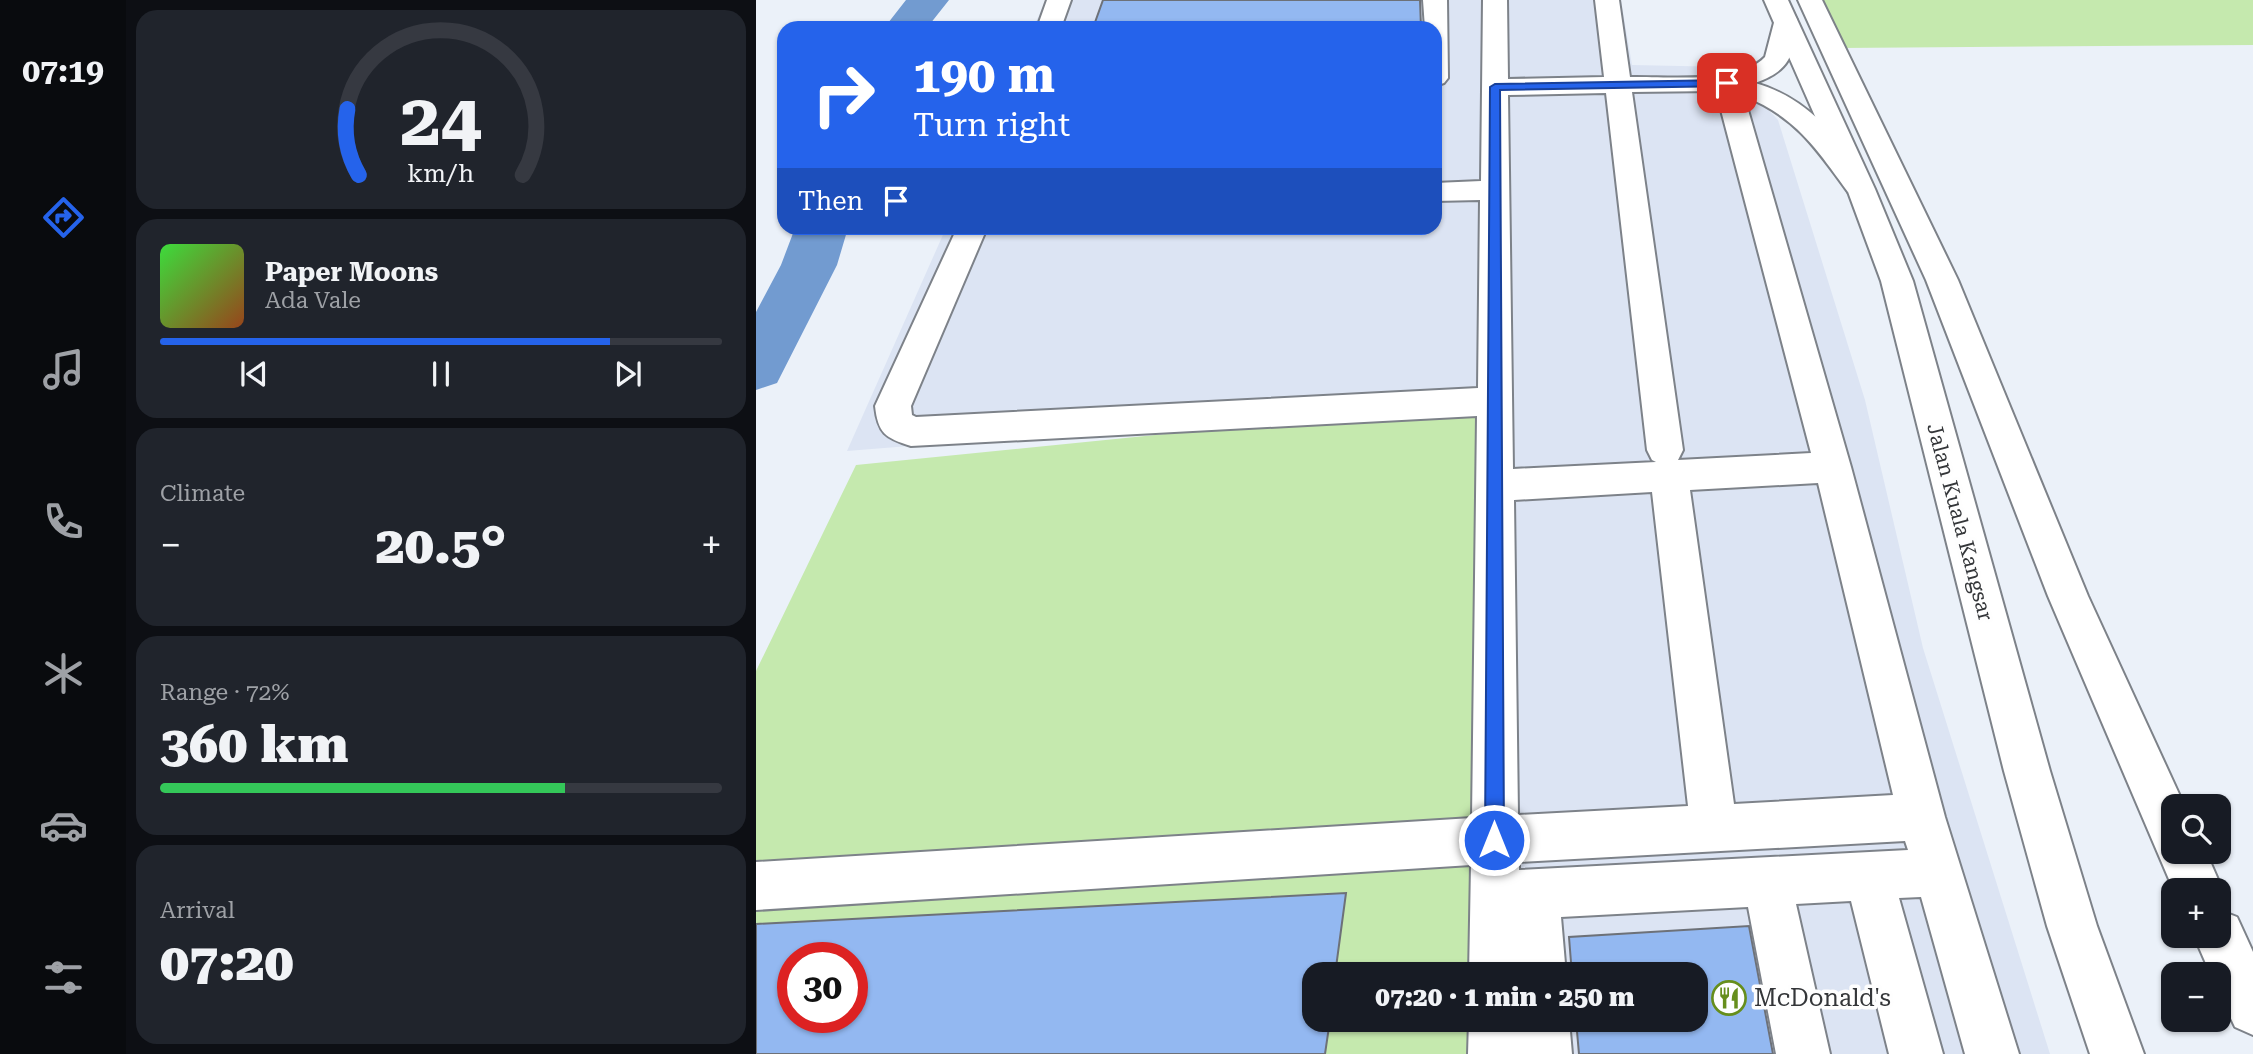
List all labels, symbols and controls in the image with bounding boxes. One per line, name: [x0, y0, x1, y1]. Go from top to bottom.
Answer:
text: 190 m: [913, 47, 1055, 104]
icon: right: [798, 49, 889, 140]
text: 07:19: [22, 52, 104, 90]
pin: [1697, 53, 1757, 113]
icon: arrive: [1708, 64, 1746, 102]
text: 24: [400, 79, 482, 164]
text: Turn right: [913, 106, 1070, 144]
text: km/h: [408, 159, 474, 188]
icon: arrive: [877, 182, 915, 220]
text: Then: [798, 186, 863, 216]
icon: directions: [39, 193, 88, 242]
text: Paper Moons: [265, 257, 438, 287]
text: Ada Vale: [265, 287, 361, 314]
icon: music: [39, 345, 88, 394]
icon: previous: [235, 355, 273, 393]
icon: pause: [422, 355, 460, 393]
icon: next: [609, 355, 647, 393]
street label: Jalan Kuala Kangsar: [1922, 421, 1998, 624]
text: Climate: [160, 480, 245, 507]
icon: phone: [39, 497, 88, 546]
text: 20.5°: [376, 515, 506, 576]
text: −: [160, 523, 181, 567]
text: +: [701, 523, 722, 567]
icon: climate: [39, 649, 88, 698]
text: Range · 72%: [160, 679, 289, 706]
text: 360 km: [160, 714, 348, 775]
map controls: [2161, 794, 2231, 1032]
button: search: [2161, 794, 2231, 864]
icon: car: [39, 801, 88, 850]
position arrow: [1457, 803, 1531, 877]
button: +: [2161, 878, 2231, 948]
text: Arrival: [160, 897, 235, 924]
text: 07:20: [160, 932, 294, 993]
speed limit sign: 30: [777, 942, 868, 1033]
icon: filters: [39, 953, 88, 1002]
button: −: [2161, 962, 2231, 1032]
restaurant icon: McDonald's: [1710, 979, 1748, 1017]
text: 07:20 · 1 min · 250 m: [1375, 982, 1635, 1012]
place label: McDonald's: [1754, 984, 1891, 1012]

